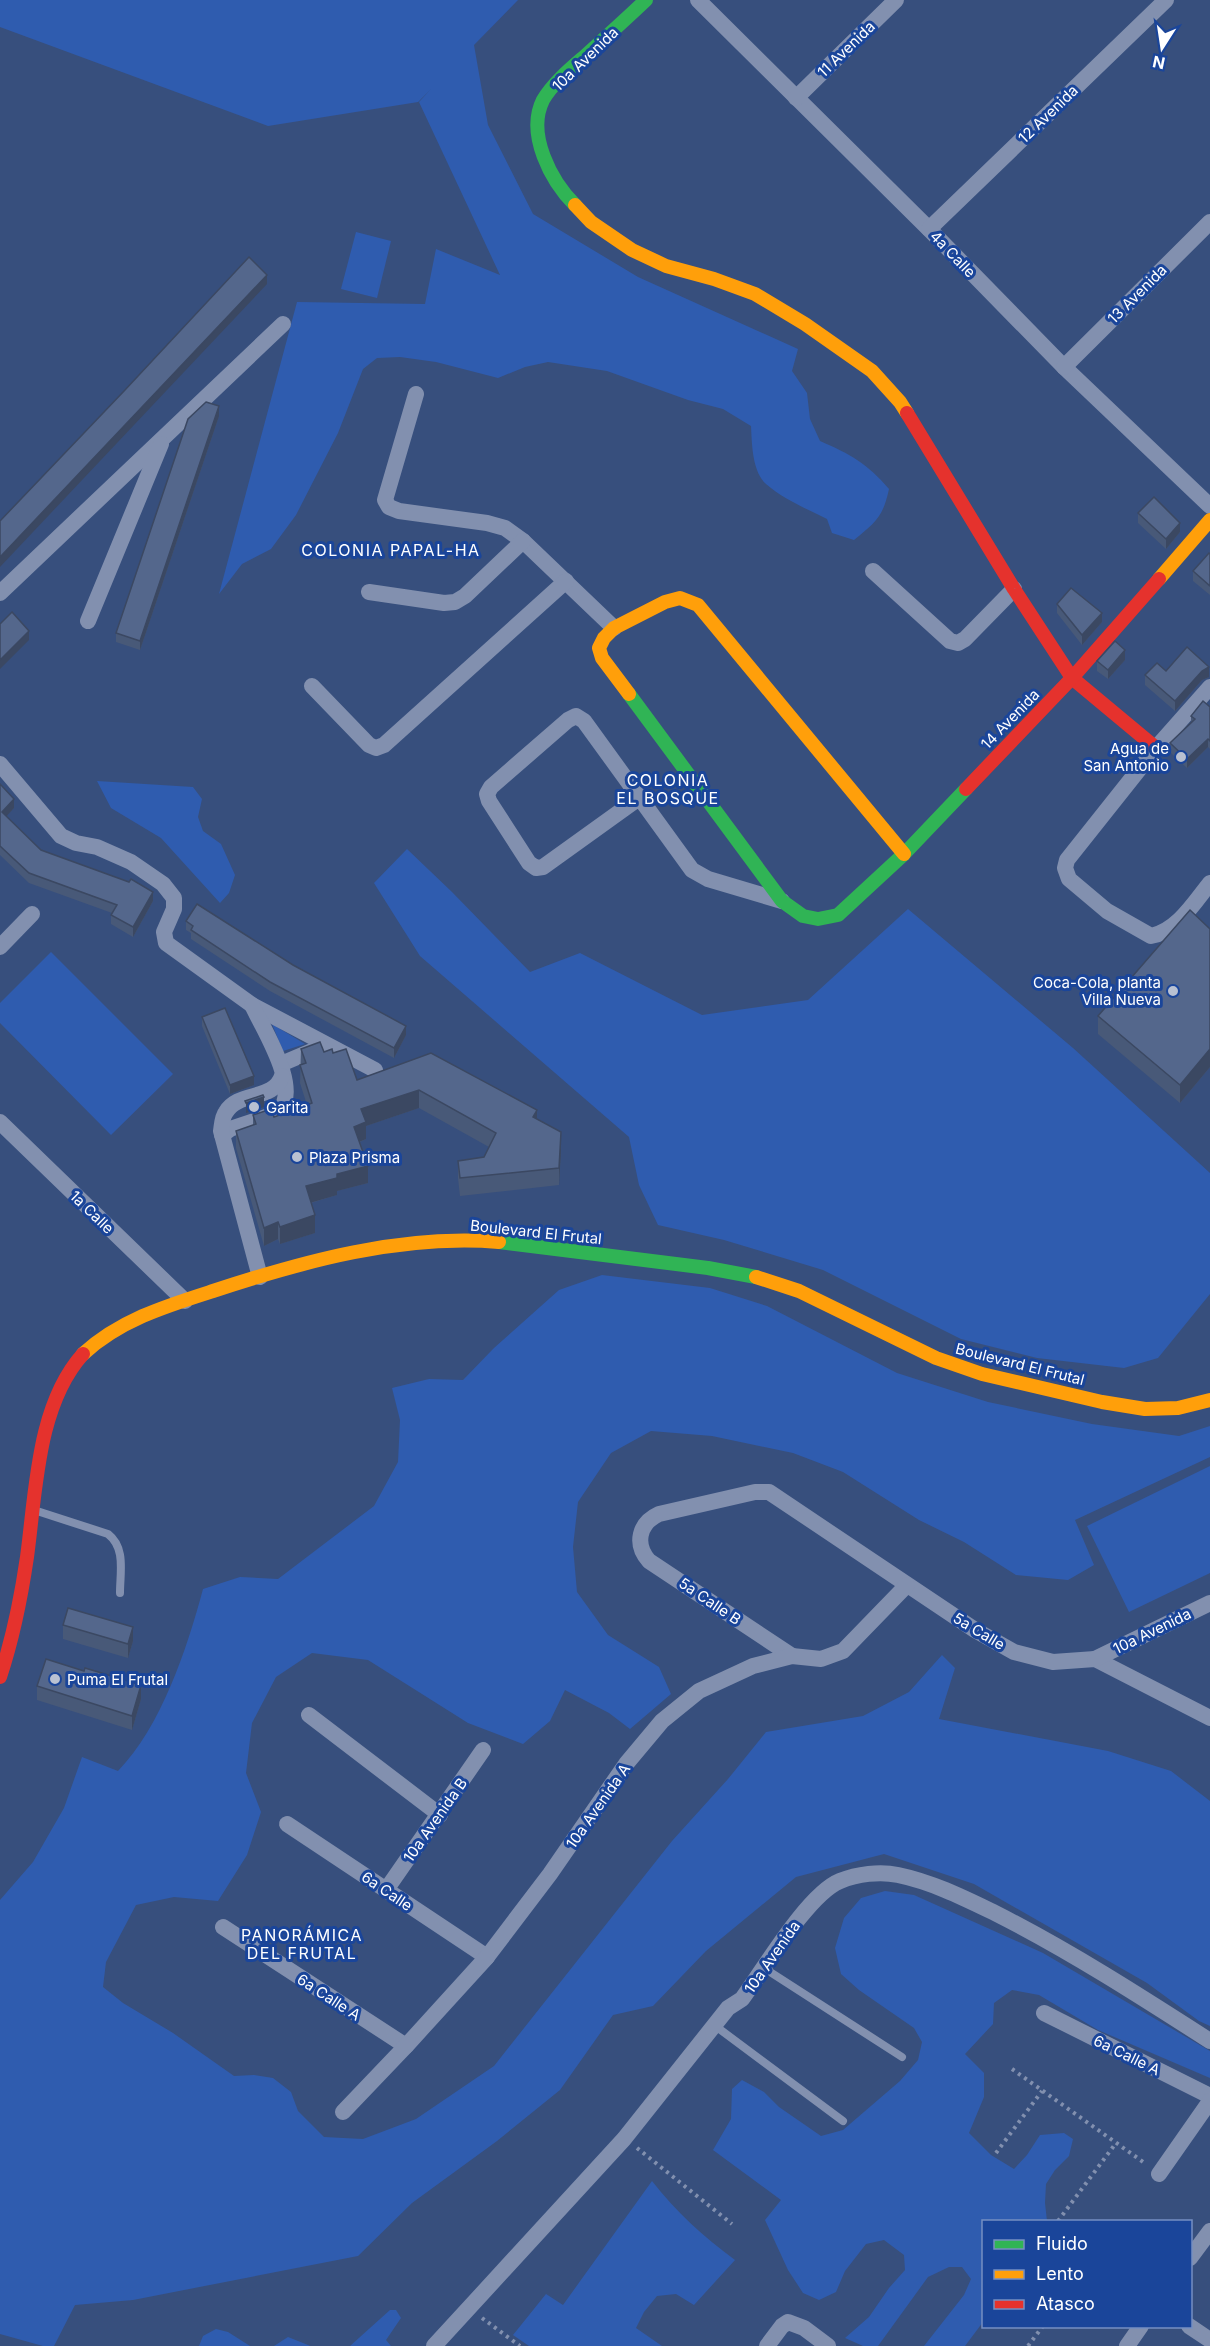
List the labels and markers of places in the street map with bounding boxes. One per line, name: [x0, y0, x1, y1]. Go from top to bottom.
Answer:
place label: Agua de San Antonio: [1083, 739, 1169, 775]
marker: Agua de San Antonio: [1174, 750, 1188, 764]
place label: Coca-Cola, planta Villa Nueva: [1033, 973, 1161, 1009]
marker: Coca-Cola, planta Villa Nueva: [1166, 984, 1180, 998]
place label: Garita: [266, 1098, 309, 1117]
marker: Garita: [247, 1100, 261, 1114]
place label: Plaza Prisma: [309, 1148, 400, 1167]
marker: Plaza Prisma: [290, 1150, 304, 1164]
place label: Puma El Frutal: [67, 1670, 168, 1689]
marker: Puma El Frutal: [48, 1672, 62, 1686]

